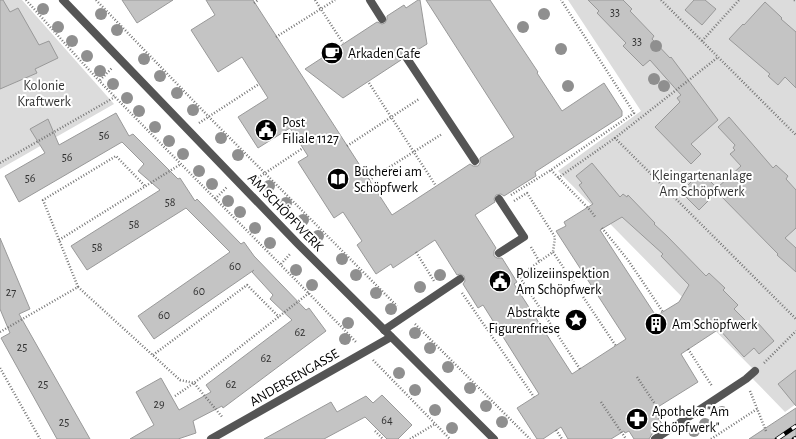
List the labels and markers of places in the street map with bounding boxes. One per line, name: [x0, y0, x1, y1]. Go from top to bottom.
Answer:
cafe icon: Arkaden Cafe: [319, 40, 345, 66]
place label: Arkaden Cafe: [348, 47, 420, 61]
place label: Post Filiale 1127: [282, 116, 339, 146]
public building icon: Post Filiale 1127: [253, 117, 279, 143]
place label: Bücherei am Schöpfwerk: [354, 165, 422, 195]
library icon: Bücherei am Schöpfwerk: [325, 166, 351, 192]
place label: Polizeiinspektion Am Schöpfwerk: [516, 267, 609, 297]
public building icon: Polizeiinspektion Am Schöpfwerk: [487, 268, 513, 294]
place label: Abstrakte Figurenfriese: [488, 306, 560, 336]
place icon: Abstrakte Figurenfriese: [563, 307, 589, 333]
building icon: Am Schöpfwerk: [643, 311, 669, 337]
place label: Am Schöpfwerk: [672, 318, 758, 332]
place label: Apotheke "Am Schöpfwerk": [652, 405, 729, 435]
pharmacy icon: Apotheke "Am Schöpfwerk": [624, 406, 650, 432]

